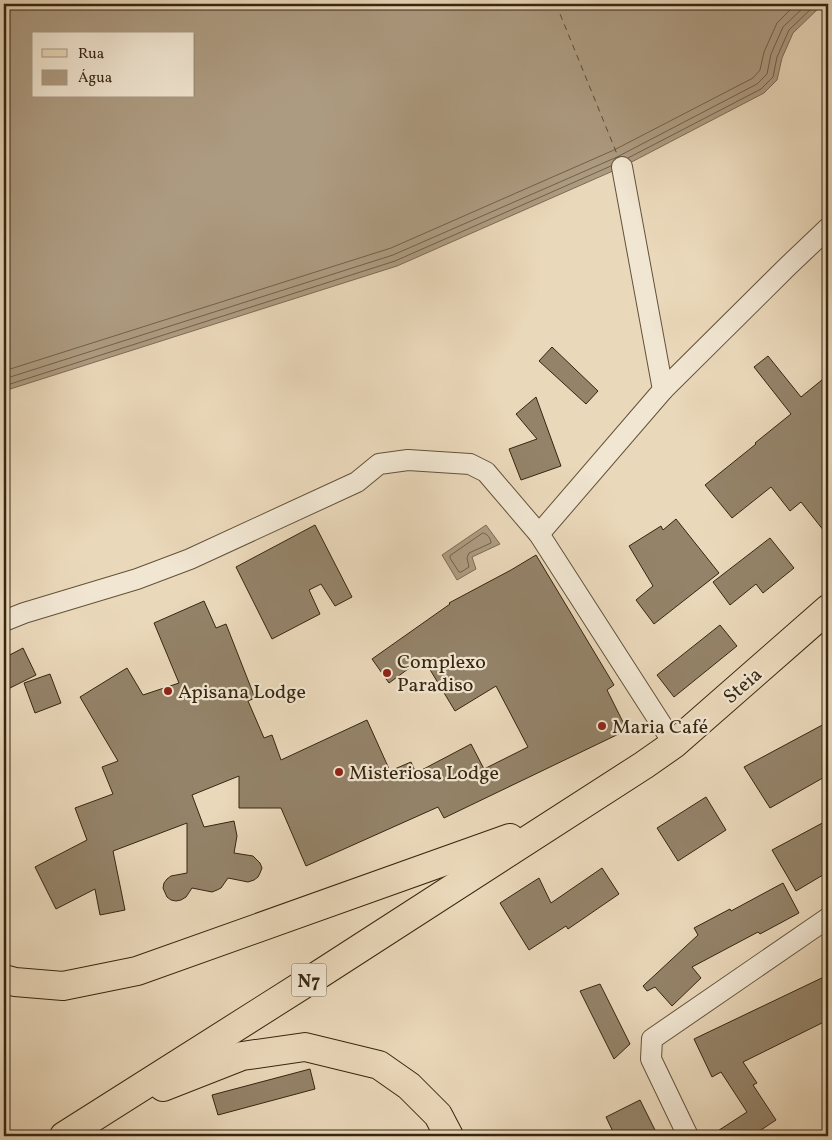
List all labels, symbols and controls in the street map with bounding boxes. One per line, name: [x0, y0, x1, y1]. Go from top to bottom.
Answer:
legend: [32, 32, 195, 98]
text: Rua: [78, 44, 104, 65]
text: Água: [78, 68, 112, 89]
place label: Complexo Paradiso: [397, 649, 486, 700]
street label: Steia: [718, 662, 769, 711]
marker: Complexo Paradiso: [381, 667, 393, 679]
place label: Apisana Lodge: [178, 679, 306, 707]
marker: Apisana Lodge: [162, 685, 174, 697]
place label: Maria Café: [612, 714, 708, 742]
marker: Maria Café: [596, 720, 608, 732]
place label: Misteriosa Lodge: [349, 760, 499, 788]
marker: Misteriosa Lodge: [333, 766, 345, 778]
road number: N7: [292, 964, 326, 996]

